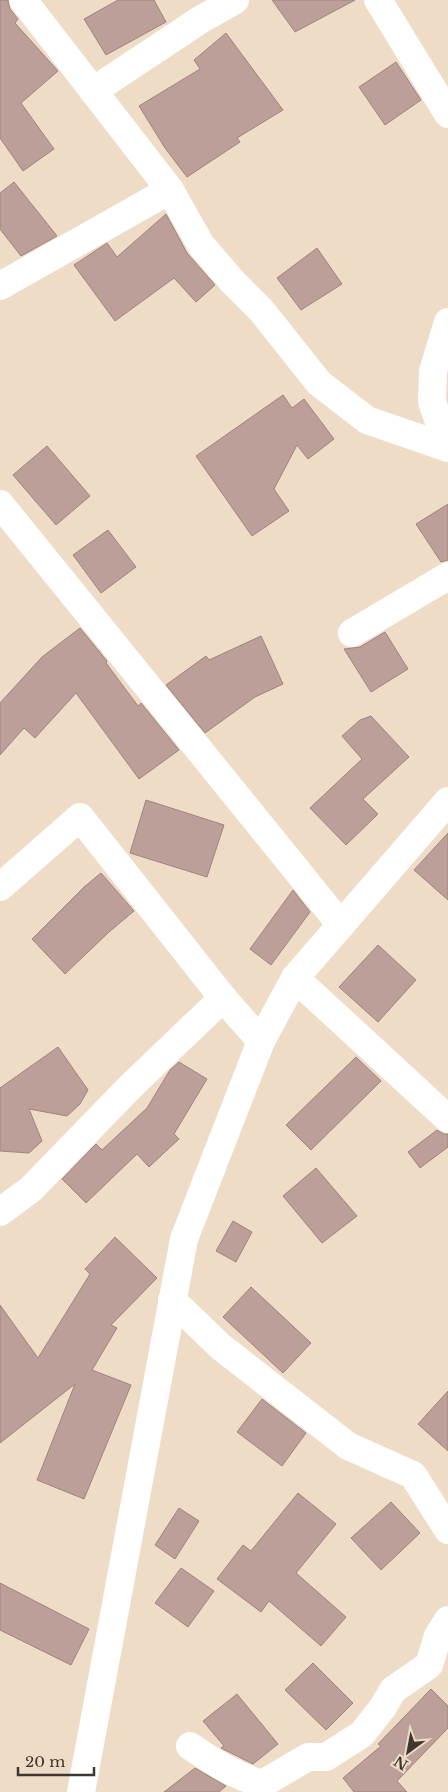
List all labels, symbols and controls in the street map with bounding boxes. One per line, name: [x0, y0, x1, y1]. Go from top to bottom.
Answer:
north arrow: [383, 1727, 433, 1777]
scale bar: [18, 1744, 94, 1776]
text: 20 m: [25, 1752, 65, 1771]
text: N: [391, 1752, 411, 1774]

